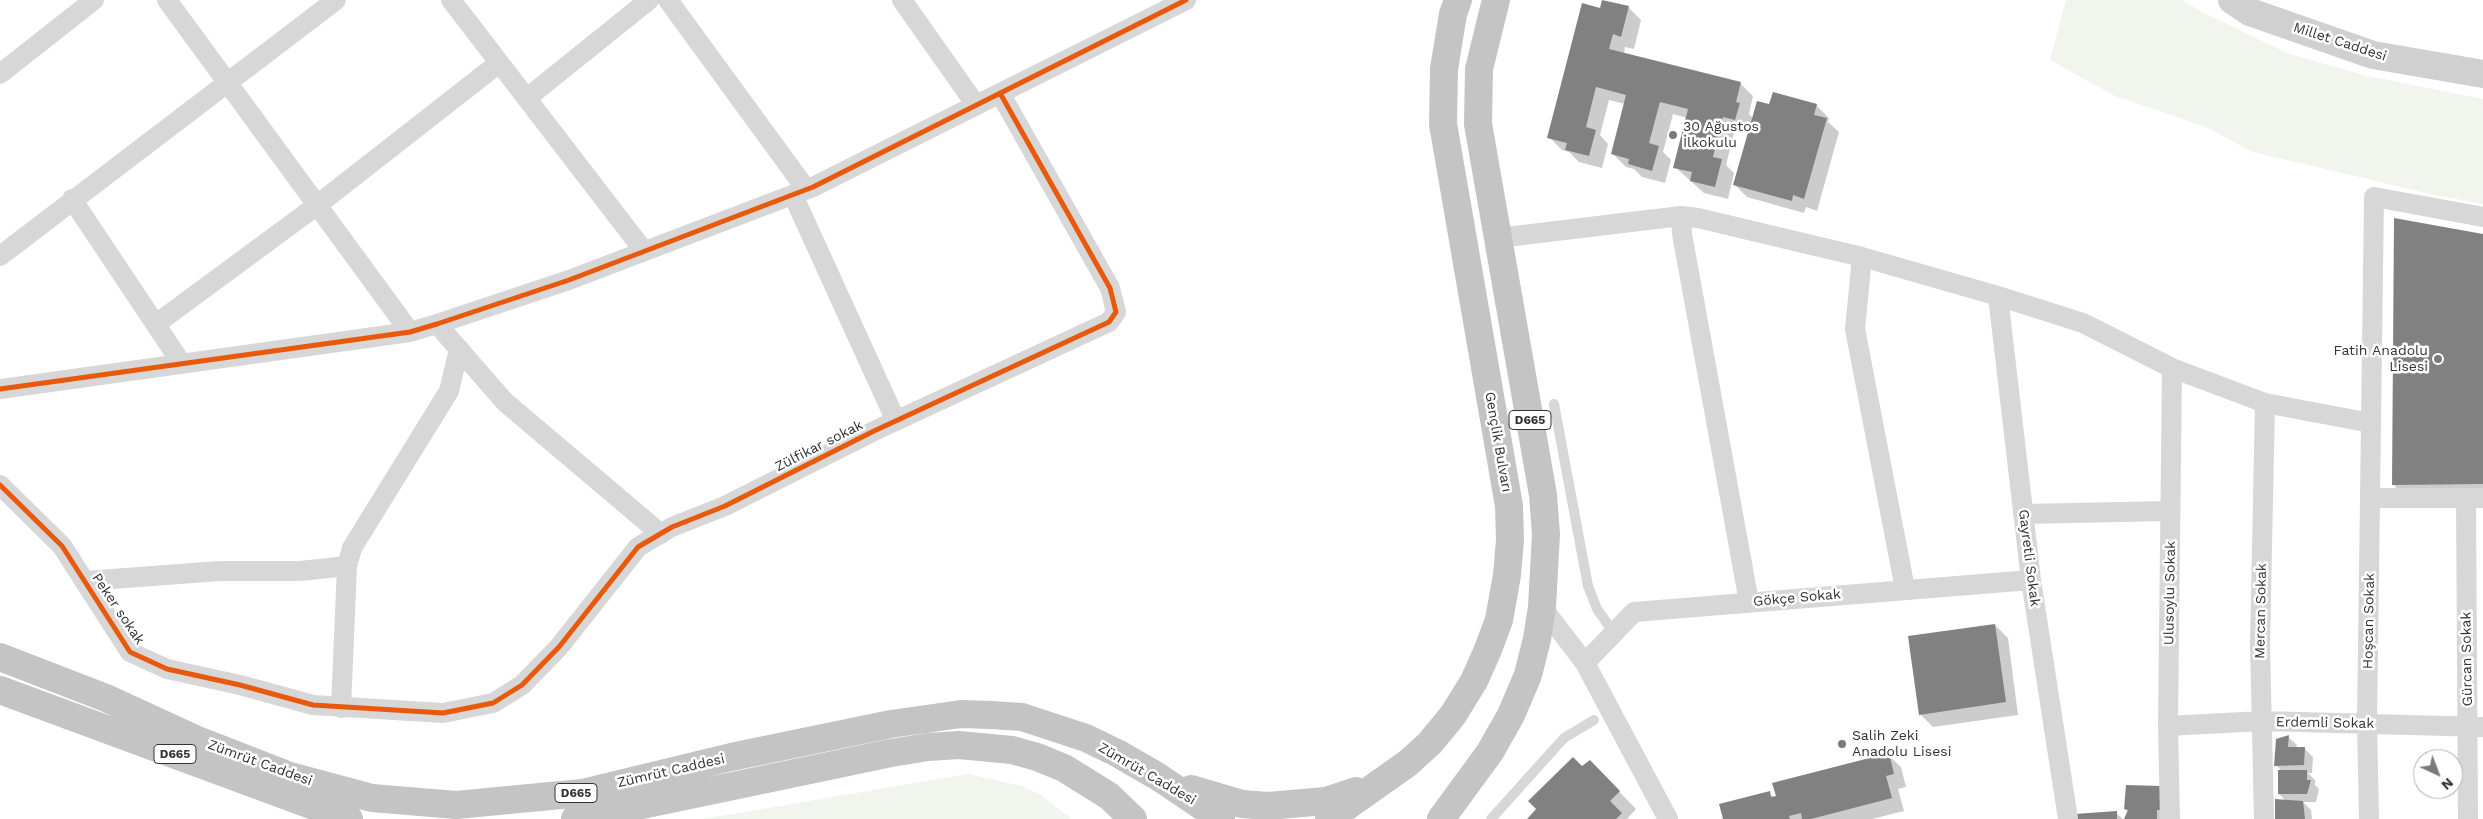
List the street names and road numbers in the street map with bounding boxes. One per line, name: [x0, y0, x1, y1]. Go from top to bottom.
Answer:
street label: Millet Caddesi: [2291, 19, 2389, 65]
street label: Gençlik Bulvarı: [1481, 390, 1515, 494]
road number: D665: [1509, 410, 1551, 430]
street label: Zülfikar sokak: [772, 417, 866, 475]
street label: Gayretli Sokak: [2015, 508, 2043, 608]
street label: Ulusoylu Sokak: [2161, 541, 2179, 645]
street label: Mercan Sokak: [2252, 563, 2270, 659]
street label: Peker sokak: [88, 570, 148, 648]
street label: Hoşcan Sokak: [2360, 573, 2378, 669]
street label: Gökçe Sokak: [1752, 586, 1842, 610]
street label: Gürcan Sokak: [2458, 612, 2476, 706]
street label: Erdemli Sokak: [2276, 714, 2374, 732]
street label: Zümrüt Caddesi: [206, 736, 314, 790]
street label: Zümrüt Caddesi: [1095, 739, 1199, 809]
road number: D665: [154, 744, 196, 764]
street label: Zümrüt Caddesi: [616, 750, 726, 792]
road number: D665: [555, 784, 597, 802]

